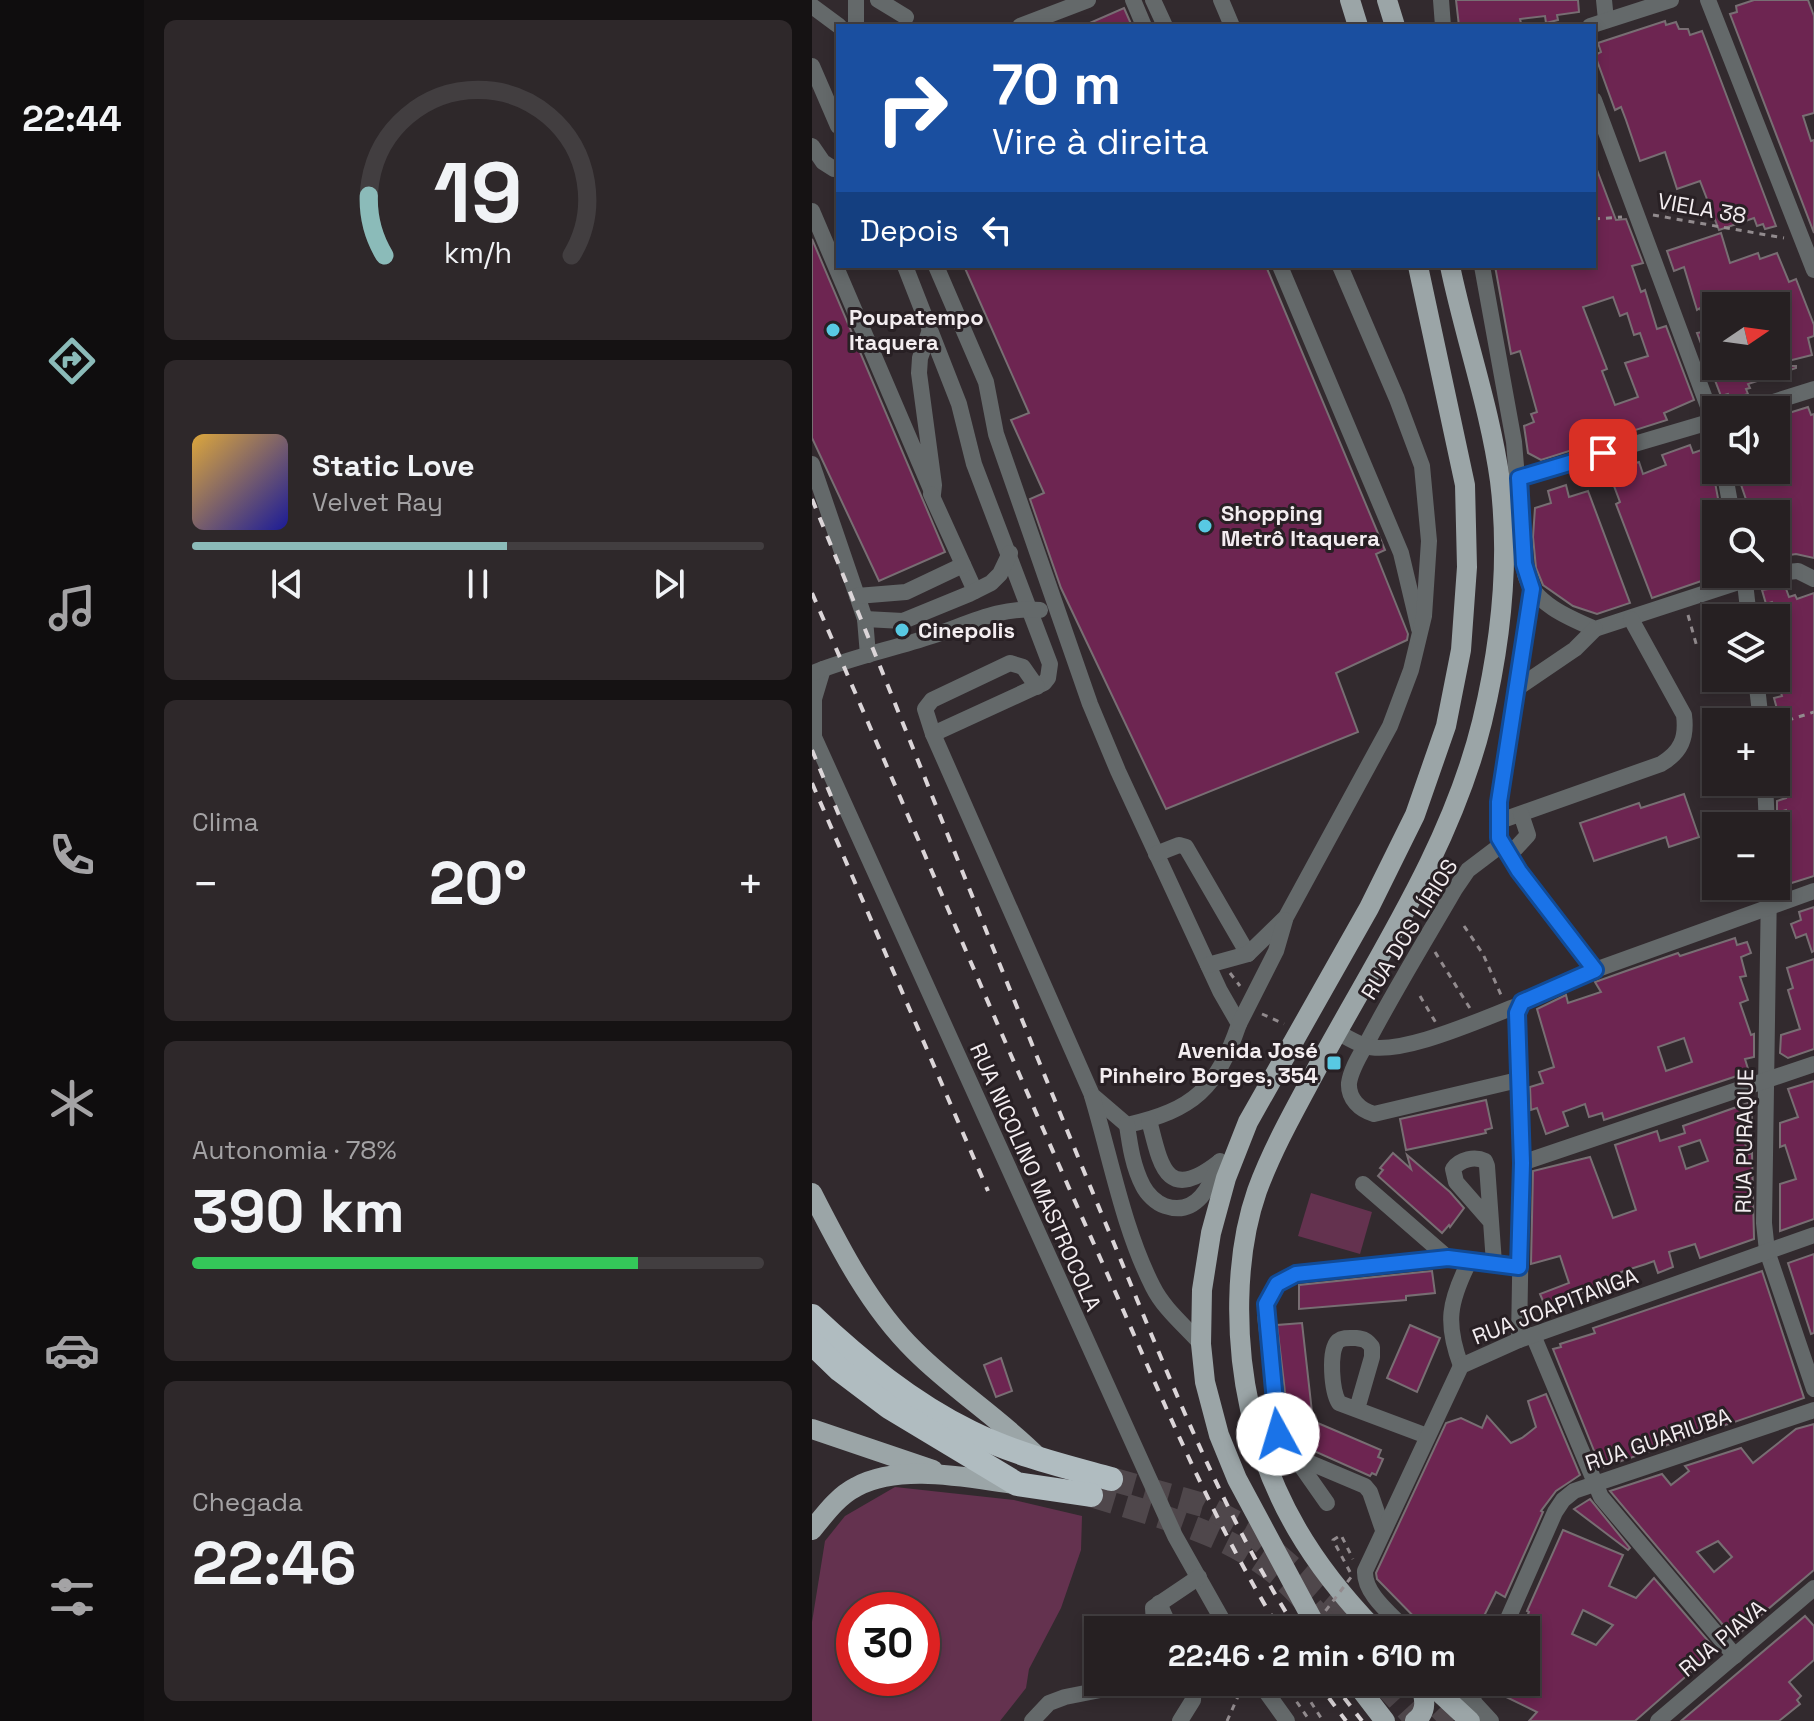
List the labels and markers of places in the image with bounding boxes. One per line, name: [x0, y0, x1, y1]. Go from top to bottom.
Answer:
place label: Poupatempo Itaquera: [849, 303, 984, 356]
marker: Poupatempo Itaquera: [824, 321, 842, 339]
pin: [1569, 419, 1637, 487]
place label: Shopping Metrô Itaquera: [1221, 499, 1380, 552]
marker: Shopping Metrô Itaquera: [1196, 517, 1214, 535]
place label: Cinepolis: [918, 616, 1015, 644]
marker: Cinepolis: [893, 621, 911, 639]
place label: Avenida José Pinheiro Borges, 354: [1099, 1036, 1318, 1089]
marker: Avenida José Pinheiro Borges, 354: [1325, 1054, 1343, 1072]

